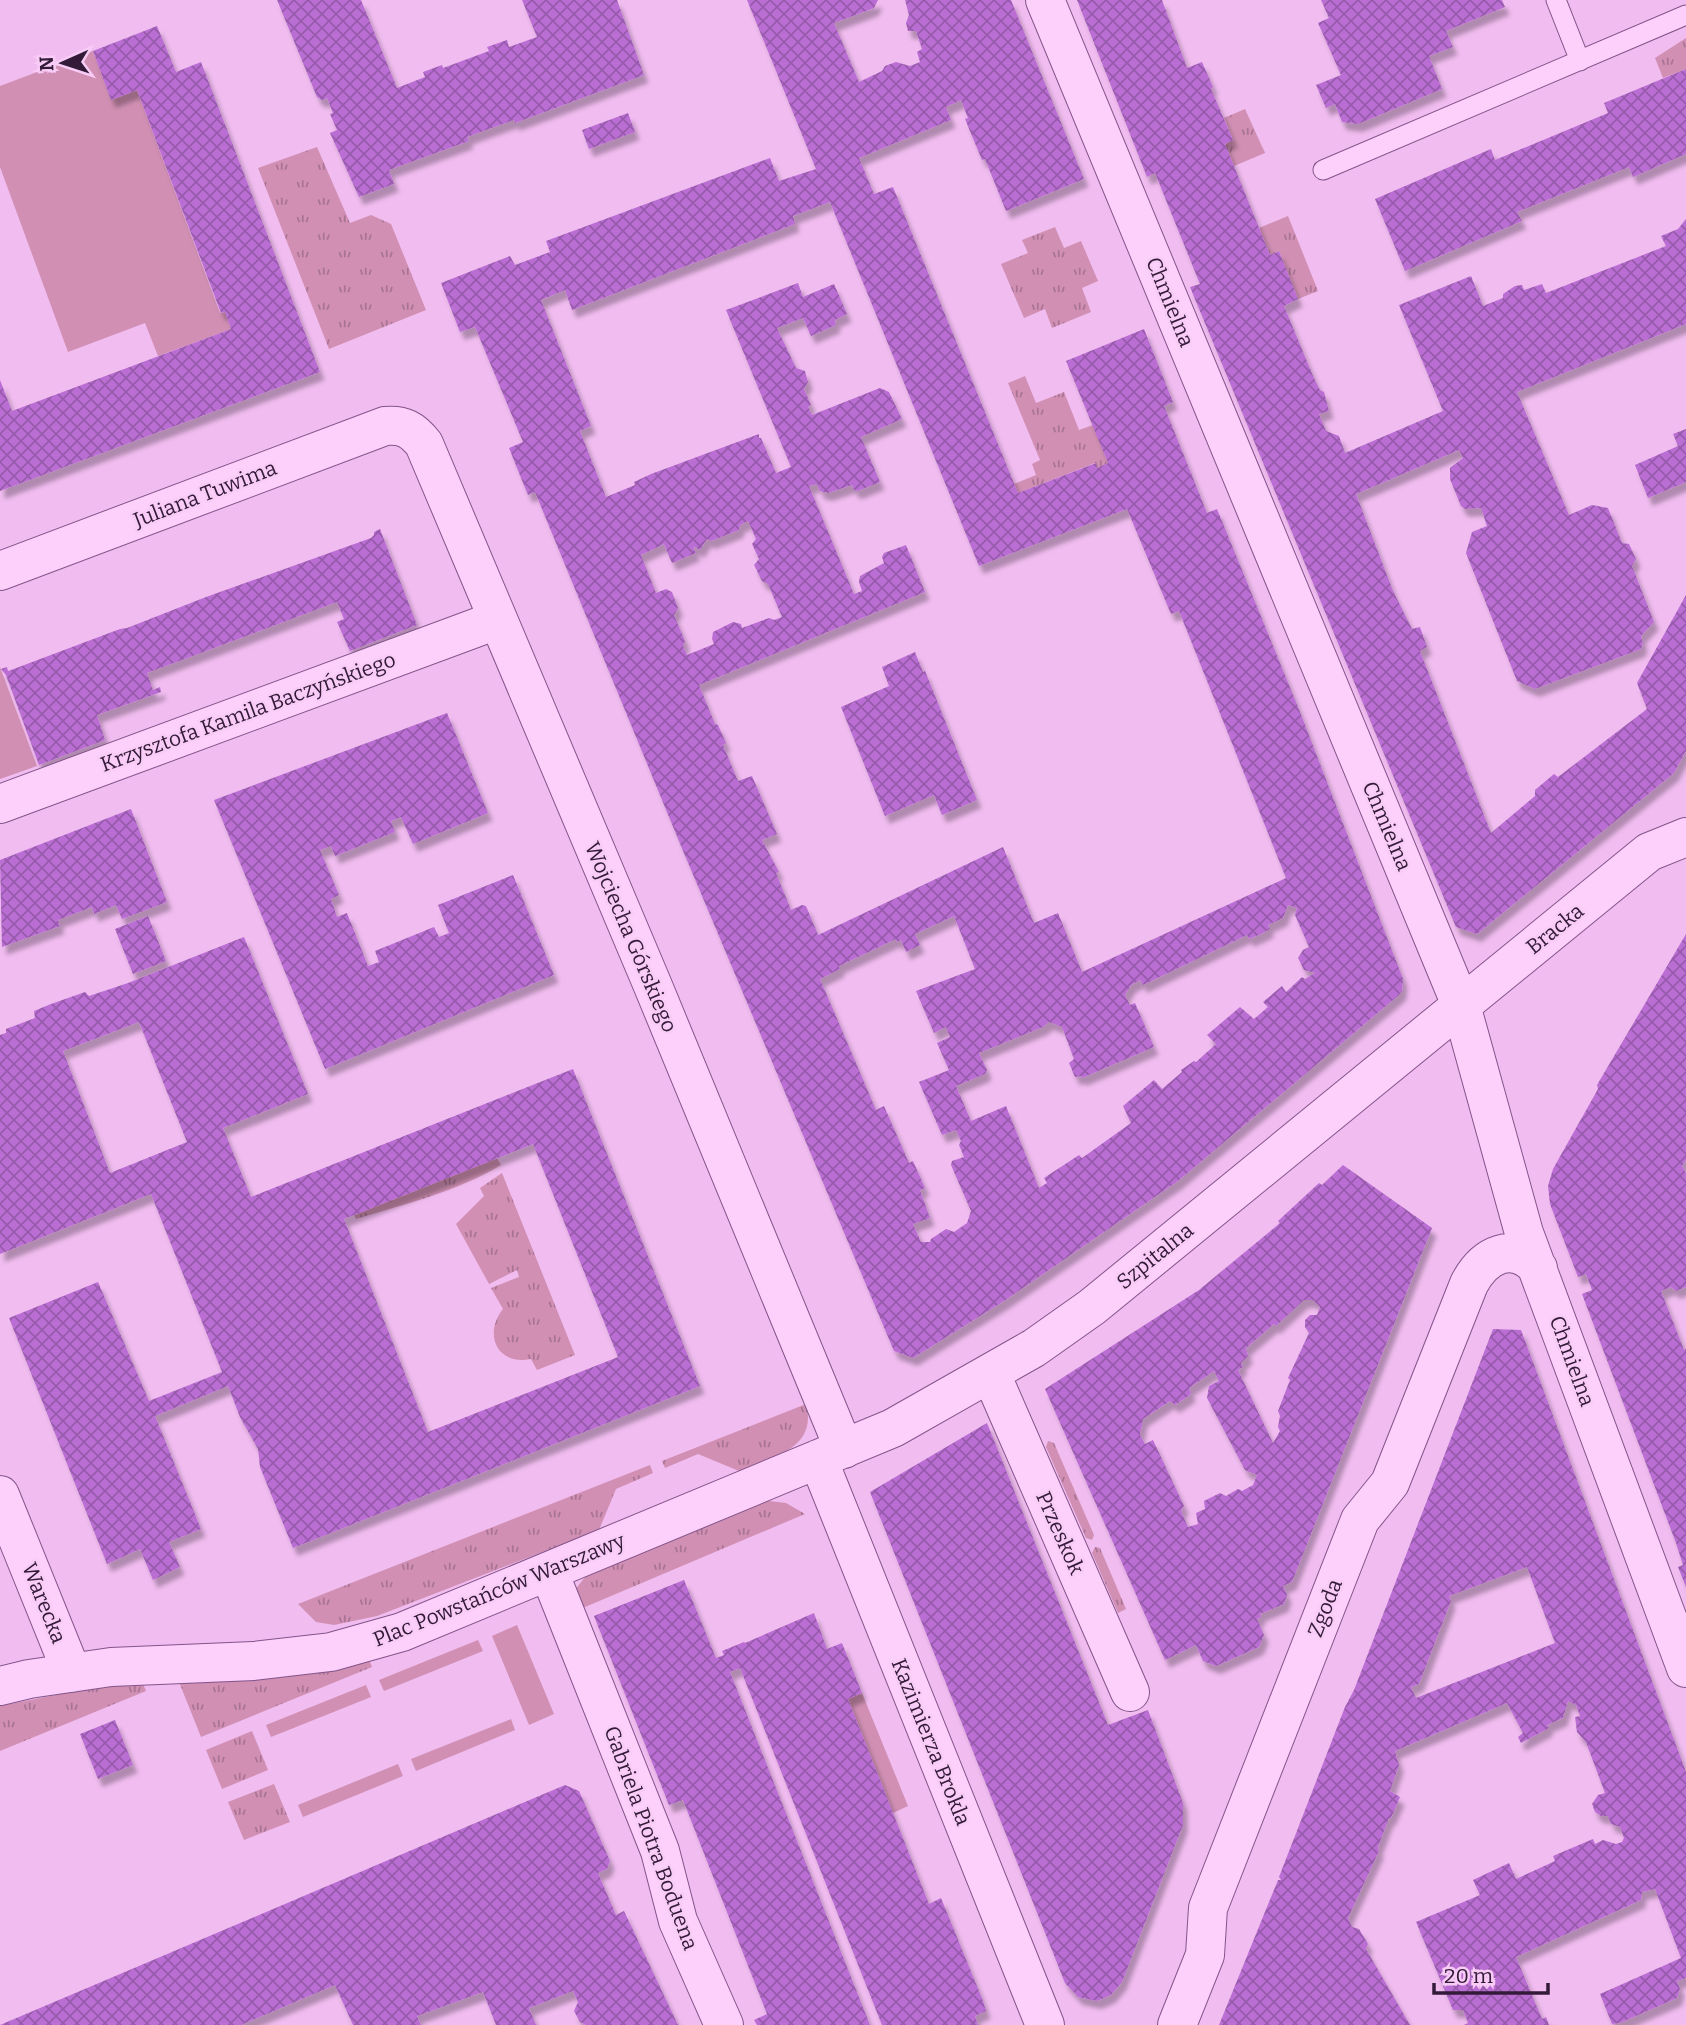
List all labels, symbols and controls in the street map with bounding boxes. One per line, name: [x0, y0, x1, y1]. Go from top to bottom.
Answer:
north arrow: [28, 28, 98, 98]
text: N: [35, 56, 58, 72]
street label: Chmielna: [1140, 253, 1200, 351]
street label: Juliana Tuwima: [129, 455, 281, 534]
street label: Krzysztofa Kamila Baczyńskiego: [97, 646, 399, 778]
street label: Chmielna: [1357, 777, 1418, 875]
street label: Wojciecha Górskiego: [579, 838, 683, 1036]
street label: Bracka: [1521, 898, 1589, 960]
street label: Szpitalna: [1111, 1217, 1199, 1295]
street label: Chmielna: [1544, 1312, 1601, 1410]
street label: Przeskok: [1030, 1487, 1090, 1579]
street label: Plac Powstańców Warszawy: [369, 1527, 630, 1653]
street label: Warecka: [16, 1559, 72, 1648]
street label: Zgoda: [1302, 1575, 1348, 1641]
street label: Kazimierza Brokla: [886, 1655, 976, 1830]
street label: Gabriela Piotra Boduena: [598, 1722, 704, 1954]
scale bar: [1434, 1952, 1548, 1996]
text: 20 m: [1444, 1963, 1493, 1989]

